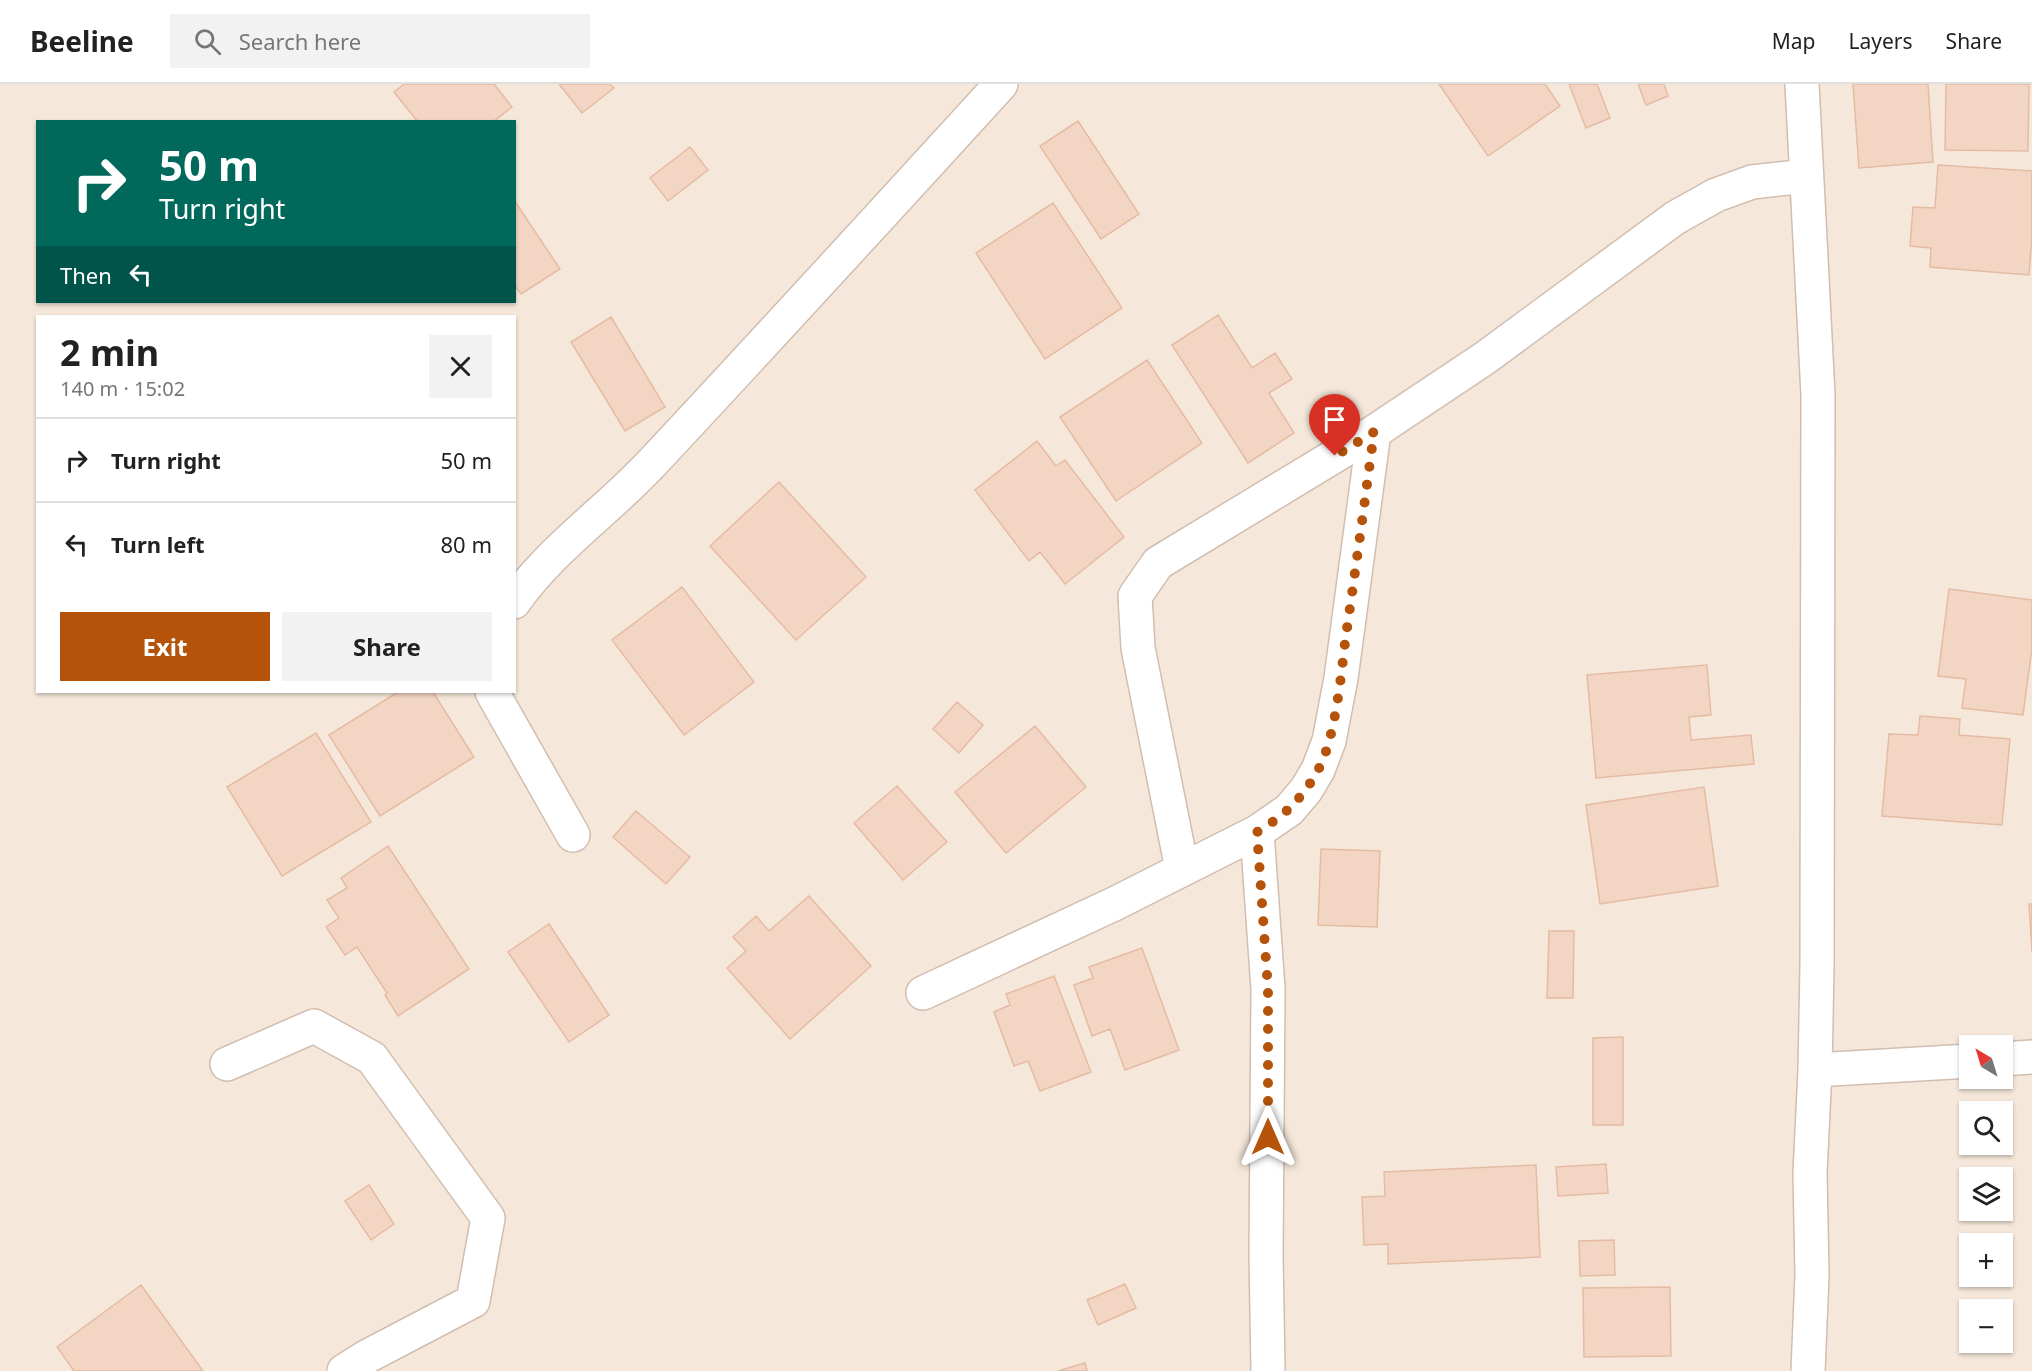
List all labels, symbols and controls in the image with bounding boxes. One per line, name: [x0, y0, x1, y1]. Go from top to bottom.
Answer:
search box: [170, 14, 590, 68]
text: Beeline: [30, 22, 134, 60]
icon: search: [191, 25, 224, 58]
text: Search here: [239, 26, 361, 56]
text: Map: [1772, 27, 1816, 55]
text: Layers: [1849, 27, 1913, 55]
text: Share: [1946, 27, 2002, 55]
text: 50 m: [159, 136, 259, 193]
icon: right: [60, 144, 138, 222]
text: Turn right: [159, 190, 285, 227]
icon: left: [124, 258, 157, 291]
text: Then: [60, 260, 112, 290]
text: 2 min: [60, 328, 159, 377]
button: close: [429, 335, 492, 398]
text: 140 m · 15:02: [60, 375, 185, 402]
pin: [1309, 394, 1360, 456]
icon: arrive: [1318, 403, 1351, 436]
icon: right: [60, 444, 93, 477]
text: Turn right: [111, 445, 221, 475]
text: 50 m: [441, 445, 492, 475]
icon: left: [60, 528, 93, 561]
text: Turn left: [111, 529, 205, 559]
text: 80 m: [441, 529, 492, 559]
button: Exit: [60, 612, 270, 681]
button: Share: [282, 612, 492, 681]
north arrow: [1959, 1035, 2013, 1089]
map controls: [1959, 1035, 2013, 1353]
button: search: [1959, 1101, 2013, 1155]
position arrow: [1236, 1105, 1300, 1169]
button: layers: [1959, 1167, 2013, 1221]
button: +: [1959, 1233, 2013, 1287]
button: −: [1959, 1299, 2013, 1353]

